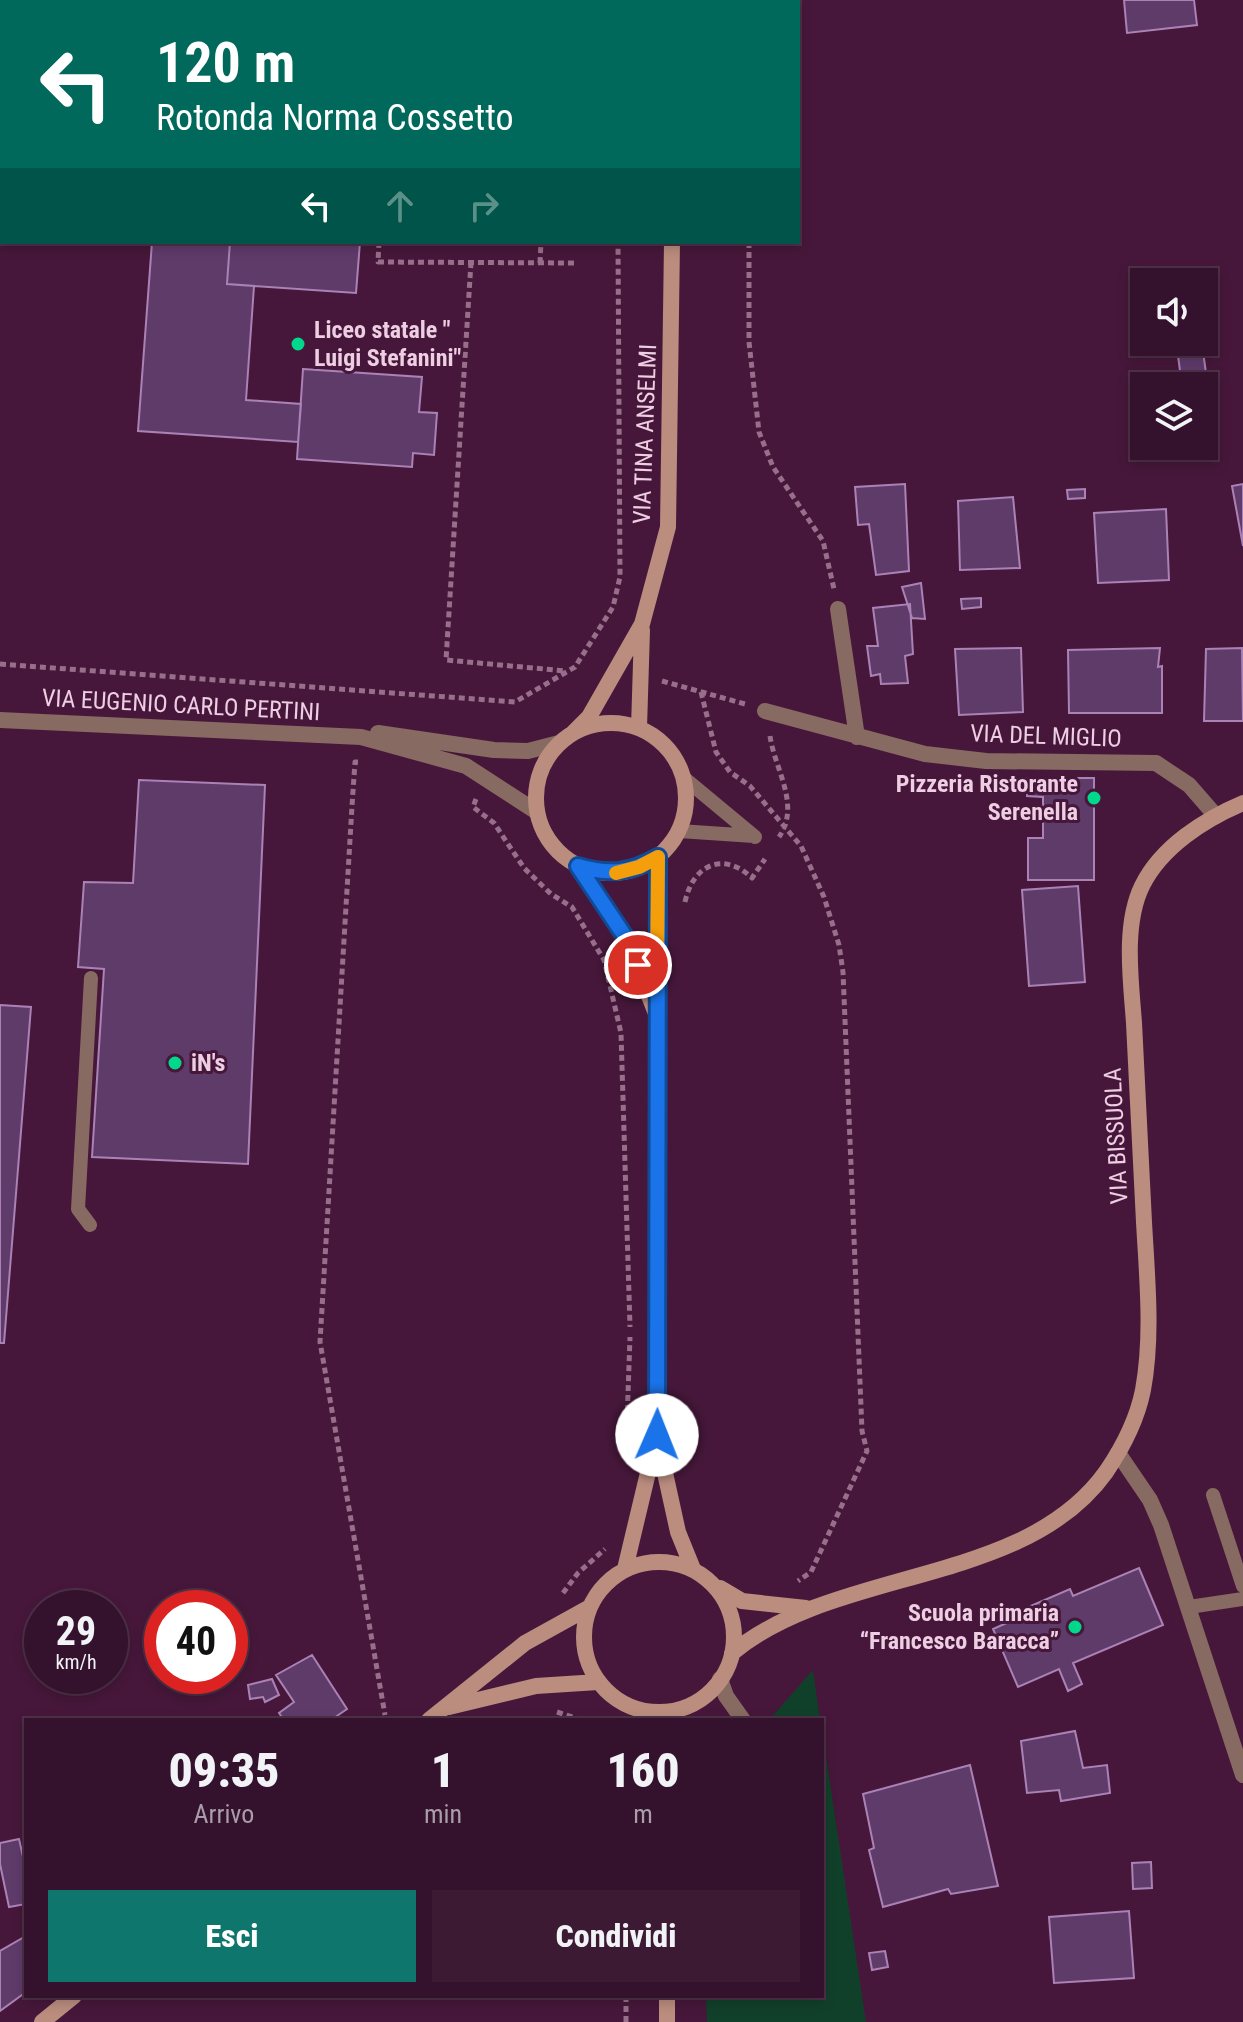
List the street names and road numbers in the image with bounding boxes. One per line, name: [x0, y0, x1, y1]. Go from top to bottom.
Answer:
street label: VIA TINA ANSELMI: [628, 344, 662, 524]
street label: VIA EUGENIO CARLO PERTINI: [41, 684, 321, 726]
street label: VIA DEL MIGLIO: [970, 719, 1122, 753]
street label: VIA BISSUOLA: [1098, 1067, 1134, 1205]

